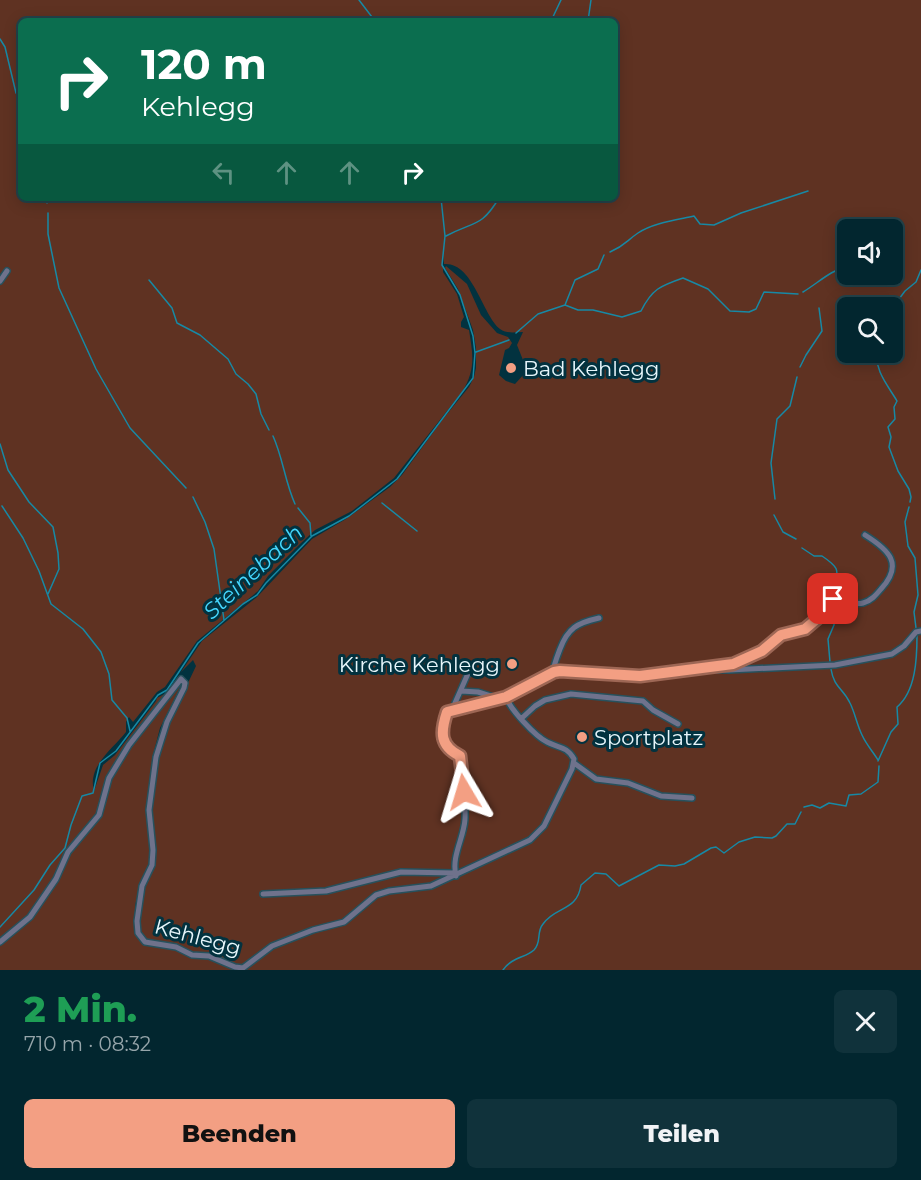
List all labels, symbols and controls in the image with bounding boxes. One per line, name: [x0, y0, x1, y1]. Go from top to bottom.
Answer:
text: 120 m: [141, 38, 267, 90]
icon: right: [42, 42, 120, 120]
text: Kehlegg: [141, 90, 255, 123]
icon: left: [207, 156, 240, 189]
icon: ahead: [270, 156, 303, 189]
icon: ahead: [333, 156, 366, 189]
icon: right: [396, 156, 429, 189]
map controls: [837, 219, 903, 363]
button: sound: [837, 219, 903, 285]
button: search: [837, 297, 903, 363]
place label: Bad Kehlegg: [523, 356, 659, 381]
marker: Bad Kehlegg: [504, 361, 518, 375]
water label: Steinebach: [198, 519, 308, 625]
pin: [807, 573, 858, 624]
icon: arrive: [816, 582, 849, 615]
place label: Kirche Kehlegg: [339, 652, 500, 677]
marker: Kirche Kehlegg: [505, 657, 519, 671]
place label: Sportplatz: [594, 725, 703, 750]
marker: Sportplatz: [575, 730, 589, 744]
position arrow: [432, 760, 496, 824]
street label: Kehlegg: [152, 913, 244, 961]
text: 2 Min.: [24, 987, 137, 1031]
button: close: [834, 990, 897, 1053]
text: 710 m · 08:32: [24, 1032, 151, 1056]
button: Beenden: [24, 1099, 455, 1168]
button: Teilen: [467, 1099, 897, 1168]

